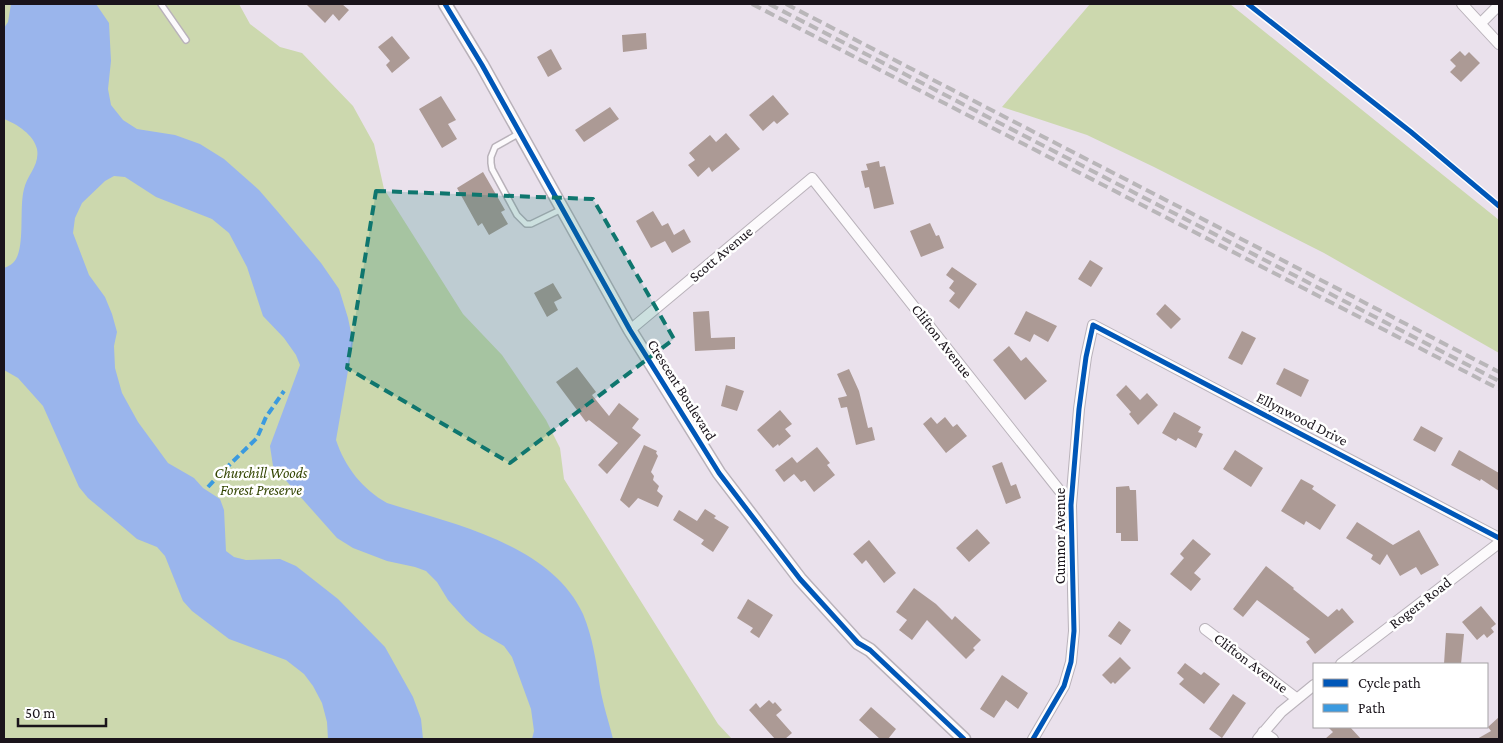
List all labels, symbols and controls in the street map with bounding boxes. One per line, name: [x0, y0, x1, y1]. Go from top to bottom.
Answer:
street label: Scott Avenue: [686, 223, 756, 285]
street label: Clifton Avenue: [908, 301, 976, 381]
street label: Crescent Boulevard: [645, 337, 719, 443]
street label: Ellynwood Drive: [1253, 389, 1351, 450]
park label: Churchill Woods Forest Preserve: [215, 465, 308, 498]
street label: Cumnor Avenue: [1052, 487, 1068, 584]
street label: Rogers Road: [1386, 574, 1455, 633]
street label: Clifton Avenue: [1211, 630, 1291, 696]
legend: [1313, 663, 1488, 728]
text: Cycle path: [1358, 675, 1421, 692]
scale bar: [18, 696, 105, 728]
text: Path: [1358, 700, 1385, 716]
text: 50 m: [25, 705, 55, 721]

